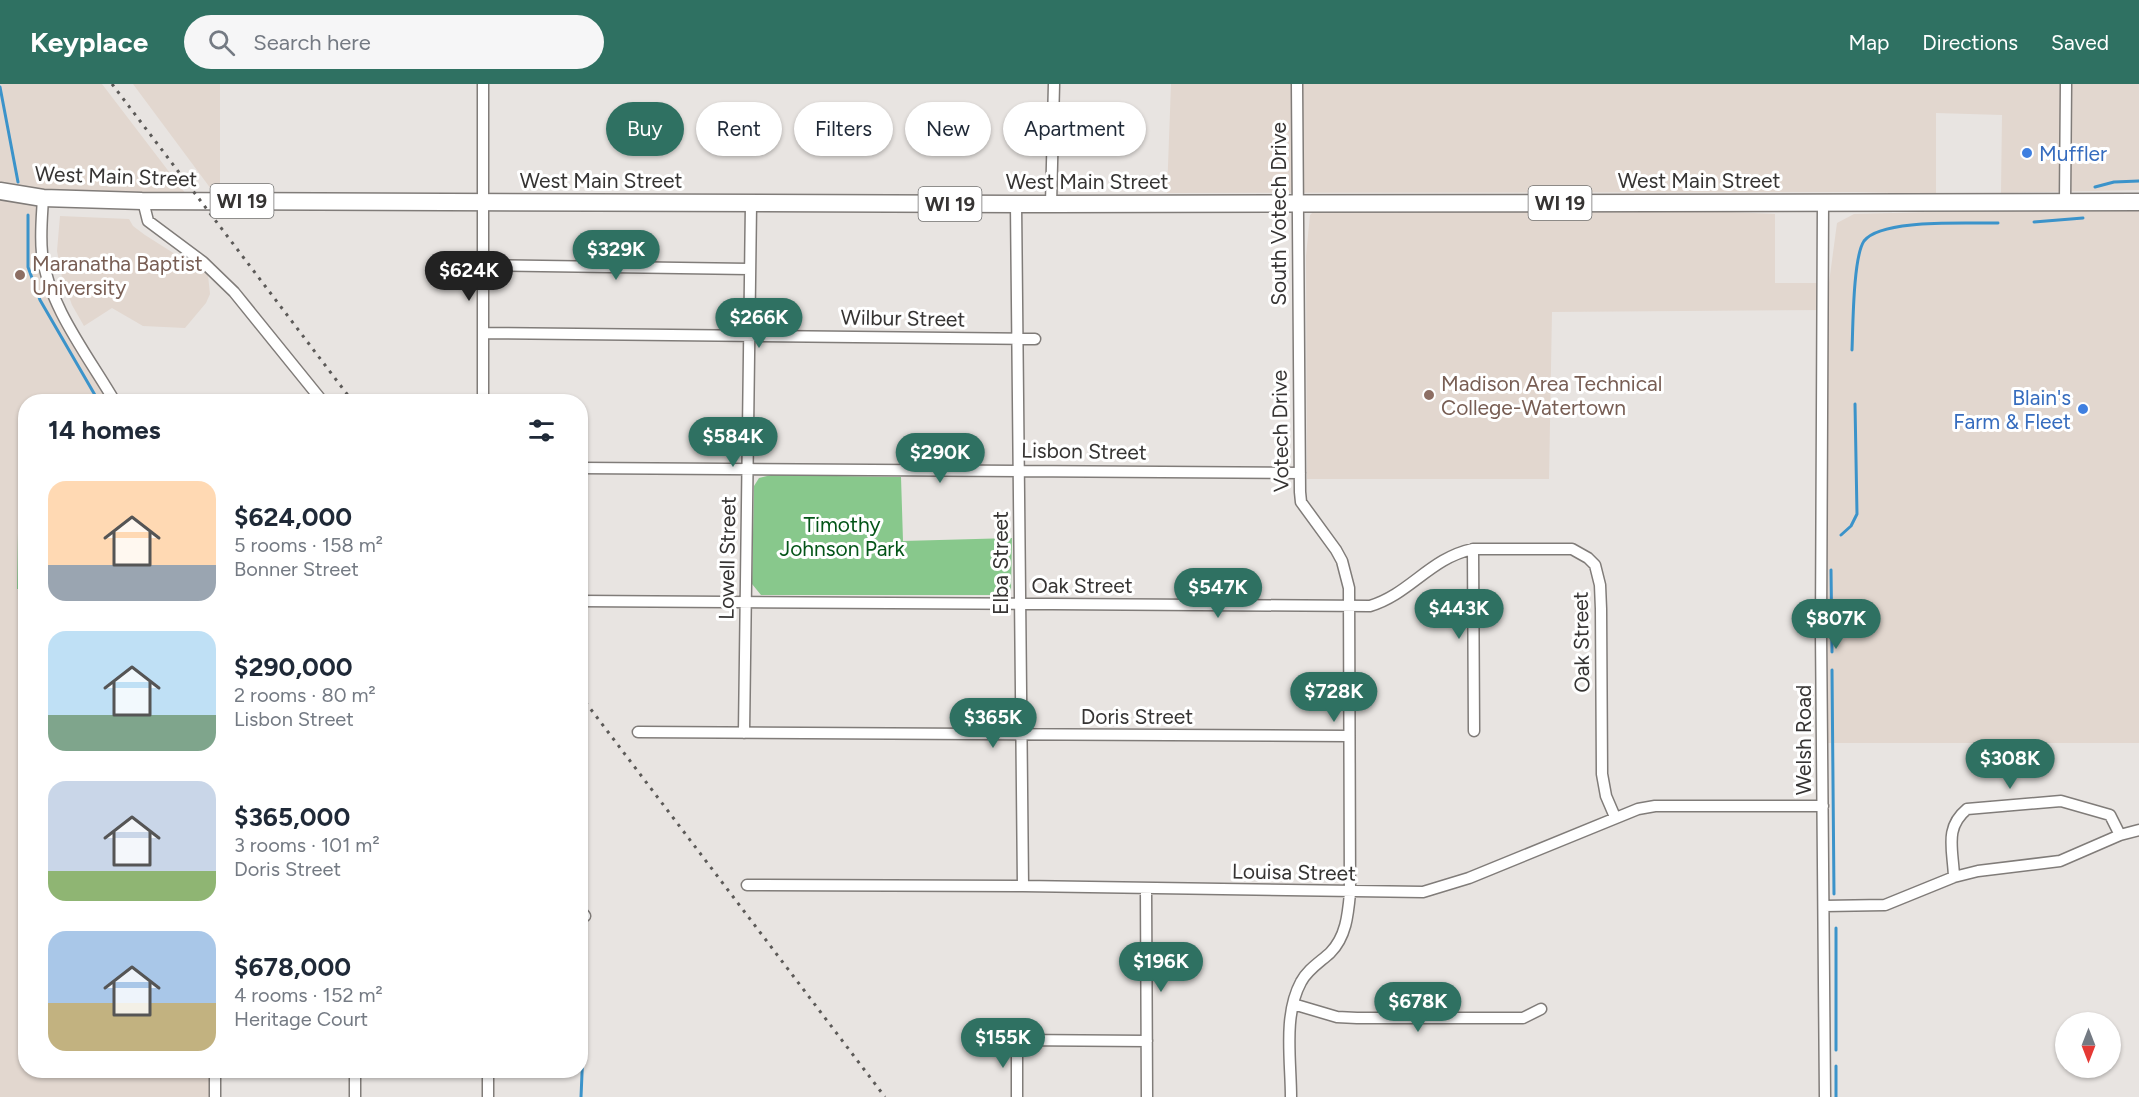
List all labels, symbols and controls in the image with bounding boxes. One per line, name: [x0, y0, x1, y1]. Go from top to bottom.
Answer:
search box: [184, 15, 604, 69]
text: Keyplace: [30, 25, 148, 59]
icon: search: [205, 26, 238, 59]
text: Search here: [253, 29, 371, 56]
text: Map: [1848, 30, 1889, 55]
text: Directions: [1922, 30, 2018, 55]
text: Saved: [2051, 30, 2109, 55]
chip: Buy: [606, 102, 684, 156]
chip: Rent: [696, 102, 782, 156]
chip: Filters: [794, 102, 893, 156]
chip: New: [905, 102, 991, 156]
chip: Apartment: [1003, 102, 1146, 156]
street label: South Votech Drive: [1266, 122, 1291, 306]
place label: Muffler: [2039, 141, 2107, 166]
marker: Muffler: [2020, 146, 2034, 160]
street label: West Main Street: [34, 161, 198, 191]
street label: West Main Street: [520, 168, 682, 193]
street label: West Main Street: [1618, 168, 1780, 193]
street label: West Main Street: [1006, 169, 1168, 194]
road number: WI 19: [210, 184, 274, 218]
road number: WI 19: [1528, 186, 1592, 220]
road number: WI 19: [918, 187, 982, 221]
pin: $329K: [574, 230, 658, 281]
text: $329K: [587, 237, 645, 261]
place label: Maranatha Baptist University: [32, 251, 203, 300]
pin: $624K: [427, 251, 511, 302]
text: $624K: [439, 258, 499, 282]
marker: Maranatha Baptist University: [13, 268, 27, 282]
pin: $266K: [717, 298, 801, 349]
street label: Wilbur Street: [840, 304, 966, 332]
text: $266K: [729, 305, 789, 329]
street label: Votech Drive: [1266, 370, 1294, 492]
place label: Madison Area Technical College-Watertown: [1441, 371, 1662, 420]
place label: Blain's Farm & Fleet: [1953, 385, 2071, 434]
marker: Madison Area Technical College-Watertown: [1422, 388, 1436, 402]
marker: Blain's Farm & Fleet: [2076, 402, 2090, 416]
text: 14 homes: [48, 414, 161, 446]
icon: filters: [525, 414, 558, 447]
pin: $584K: [691, 417, 775, 468]
text: $584K: [703, 424, 763, 448]
pin: $290K: [898, 433, 982, 484]
street label: Lisbon Street: [1021, 437, 1147, 465]
text: $290K: [910, 440, 970, 464]
street label: Lowell Street: [713, 496, 741, 620]
text: $624,000: [234, 501, 352, 533]
icon: home: [96, 505, 168, 577]
street label: Elba Street: [988, 511, 1013, 615]
park label: Timothy Johnson Park: [779, 512, 905, 561]
text: 5 rooms · 158 m²: [234, 533, 383, 557]
text: Bonner Street: [234, 557, 359, 581]
pin: $547K: [1176, 568, 1260, 619]
street label: Oak Street: [1031, 573, 1133, 598]
text: $547K: [1188, 575, 1248, 599]
pin: $443K: [1417, 589, 1501, 640]
street label: Oak Street: [1568, 591, 1594, 693]
text: $443K: [1429, 596, 1489, 620]
pin: $807K: [1794, 599, 1878, 650]
text: $807K: [1806, 606, 1866, 630]
text: $290,000: [234, 651, 353, 683]
icon: home: [96, 655, 168, 727]
pin: $728K: [1292, 672, 1376, 723]
text: $728K: [1304, 679, 1364, 703]
text: 2 rooms · 80 m²: [234, 683, 376, 707]
street label: Welsh Road: [1791, 685, 1816, 795]
pin: $365K: [951, 698, 1035, 749]
street label: Doris Street: [1081, 704, 1193, 729]
text: $365K: [964, 705, 1022, 729]
text: Lisbon Street: [234, 707, 354, 731]
pin: $308K: [1968, 739, 2052, 790]
text: $308K: [1980, 746, 2040, 770]
text: $365,000: [234, 801, 350, 833]
icon: home: [96, 805, 168, 877]
text: 3 rooms · 101 m²: [234, 833, 380, 857]
text: Doris Street: [234, 857, 341, 881]
street label: Louisa Street: [1232, 858, 1356, 886]
pin: $196K: [1119, 942, 1203, 993]
text: $196K: [1133, 949, 1189, 973]
text: $678,000: [234, 951, 351, 983]
icon: home: [96, 955, 168, 1027]
pin: $678K: [1376, 982, 1460, 1033]
text: 4 rooms · 152 m²: [234, 983, 383, 1007]
text: $678K: [1388, 989, 1448, 1013]
text: Heritage Court: [234, 1007, 368, 1031]
north arrow: [2055, 1012, 2121, 1078]
map controls: [2055, 1012, 2121, 1078]
pin: $155K: [961, 1018, 1045, 1069]
text: $155K: [975, 1025, 1031, 1049]

